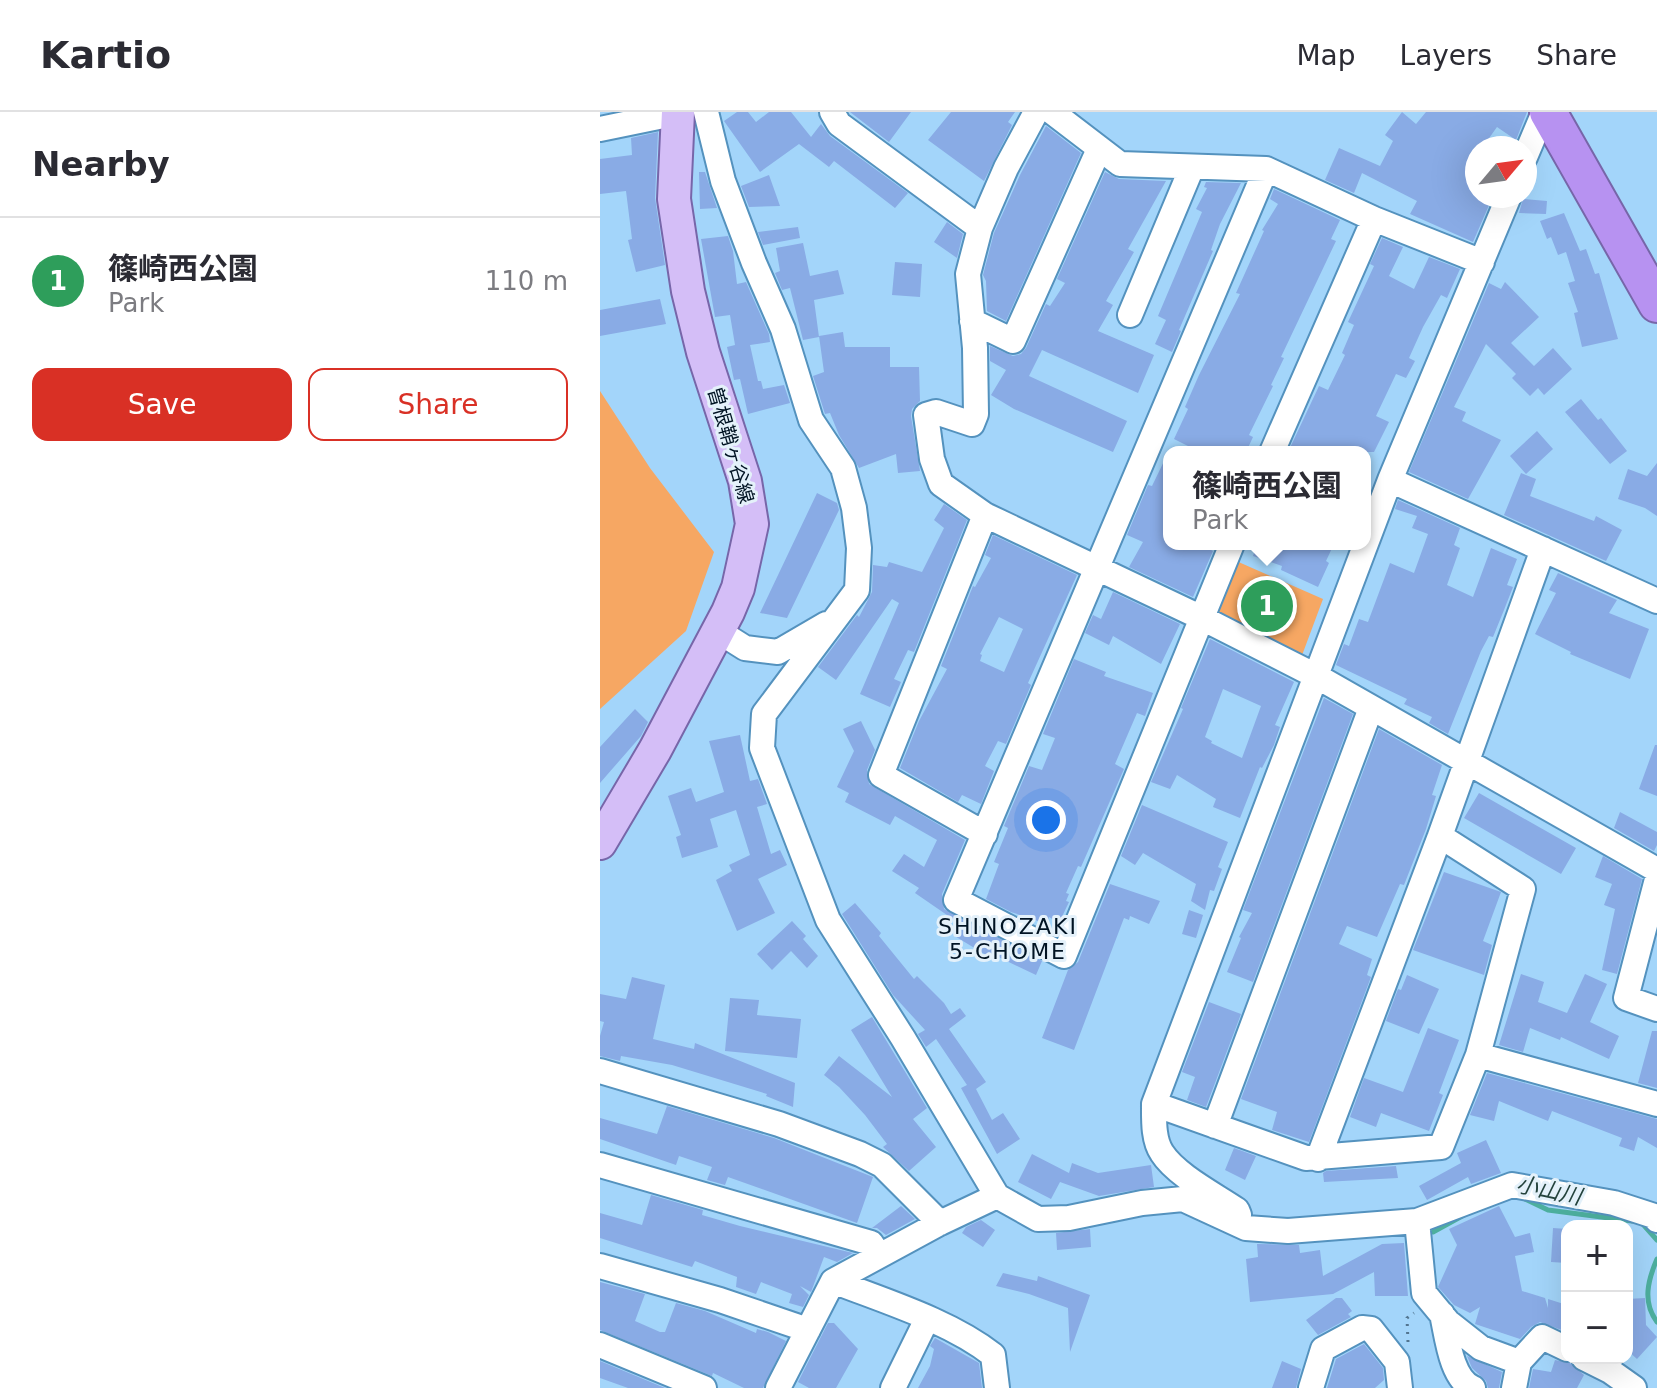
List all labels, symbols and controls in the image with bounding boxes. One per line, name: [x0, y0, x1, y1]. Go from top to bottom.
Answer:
text: Kartio: [40, 33, 171, 77]
text: Map: [1296, 39, 1356, 72]
text: Layers: [1400, 39, 1492, 72]
text: Share: [1536, 39, 1617, 72]
north arrow: [1465, 136, 1537, 208]
text: Nearby: [32, 144, 170, 184]
text: 篠崎西公園: [108, 251, 258, 286]
text: 1: [49, 266, 67, 296]
text: 110 m: [485, 266, 568, 296]
text: Park: [108, 288, 164, 318]
button: Save: [32, 368, 292, 441]
button: Share: [308, 368, 568, 441]
street label: 曽根鞘ヶ谷線: [703, 384, 759, 506]
popup: [1163, 446, 1371, 550]
text: 篠崎西公園: [1192, 468, 1342, 503]
text: Park: [1192, 505, 1248, 535]
pin: 1: [1241, 576, 1293, 636]
your location: [1026, 800, 1066, 840]
district label: SHINOZAKI 5-CHOME: [938, 914, 1078, 964]
water label: 小山川: [1514, 1171, 1586, 1210]
map controls: [1561, 1220, 1633, 1364]
button: +: [1561, 1220, 1633, 1292]
button: −: [1561, 1292, 1633, 1364]

